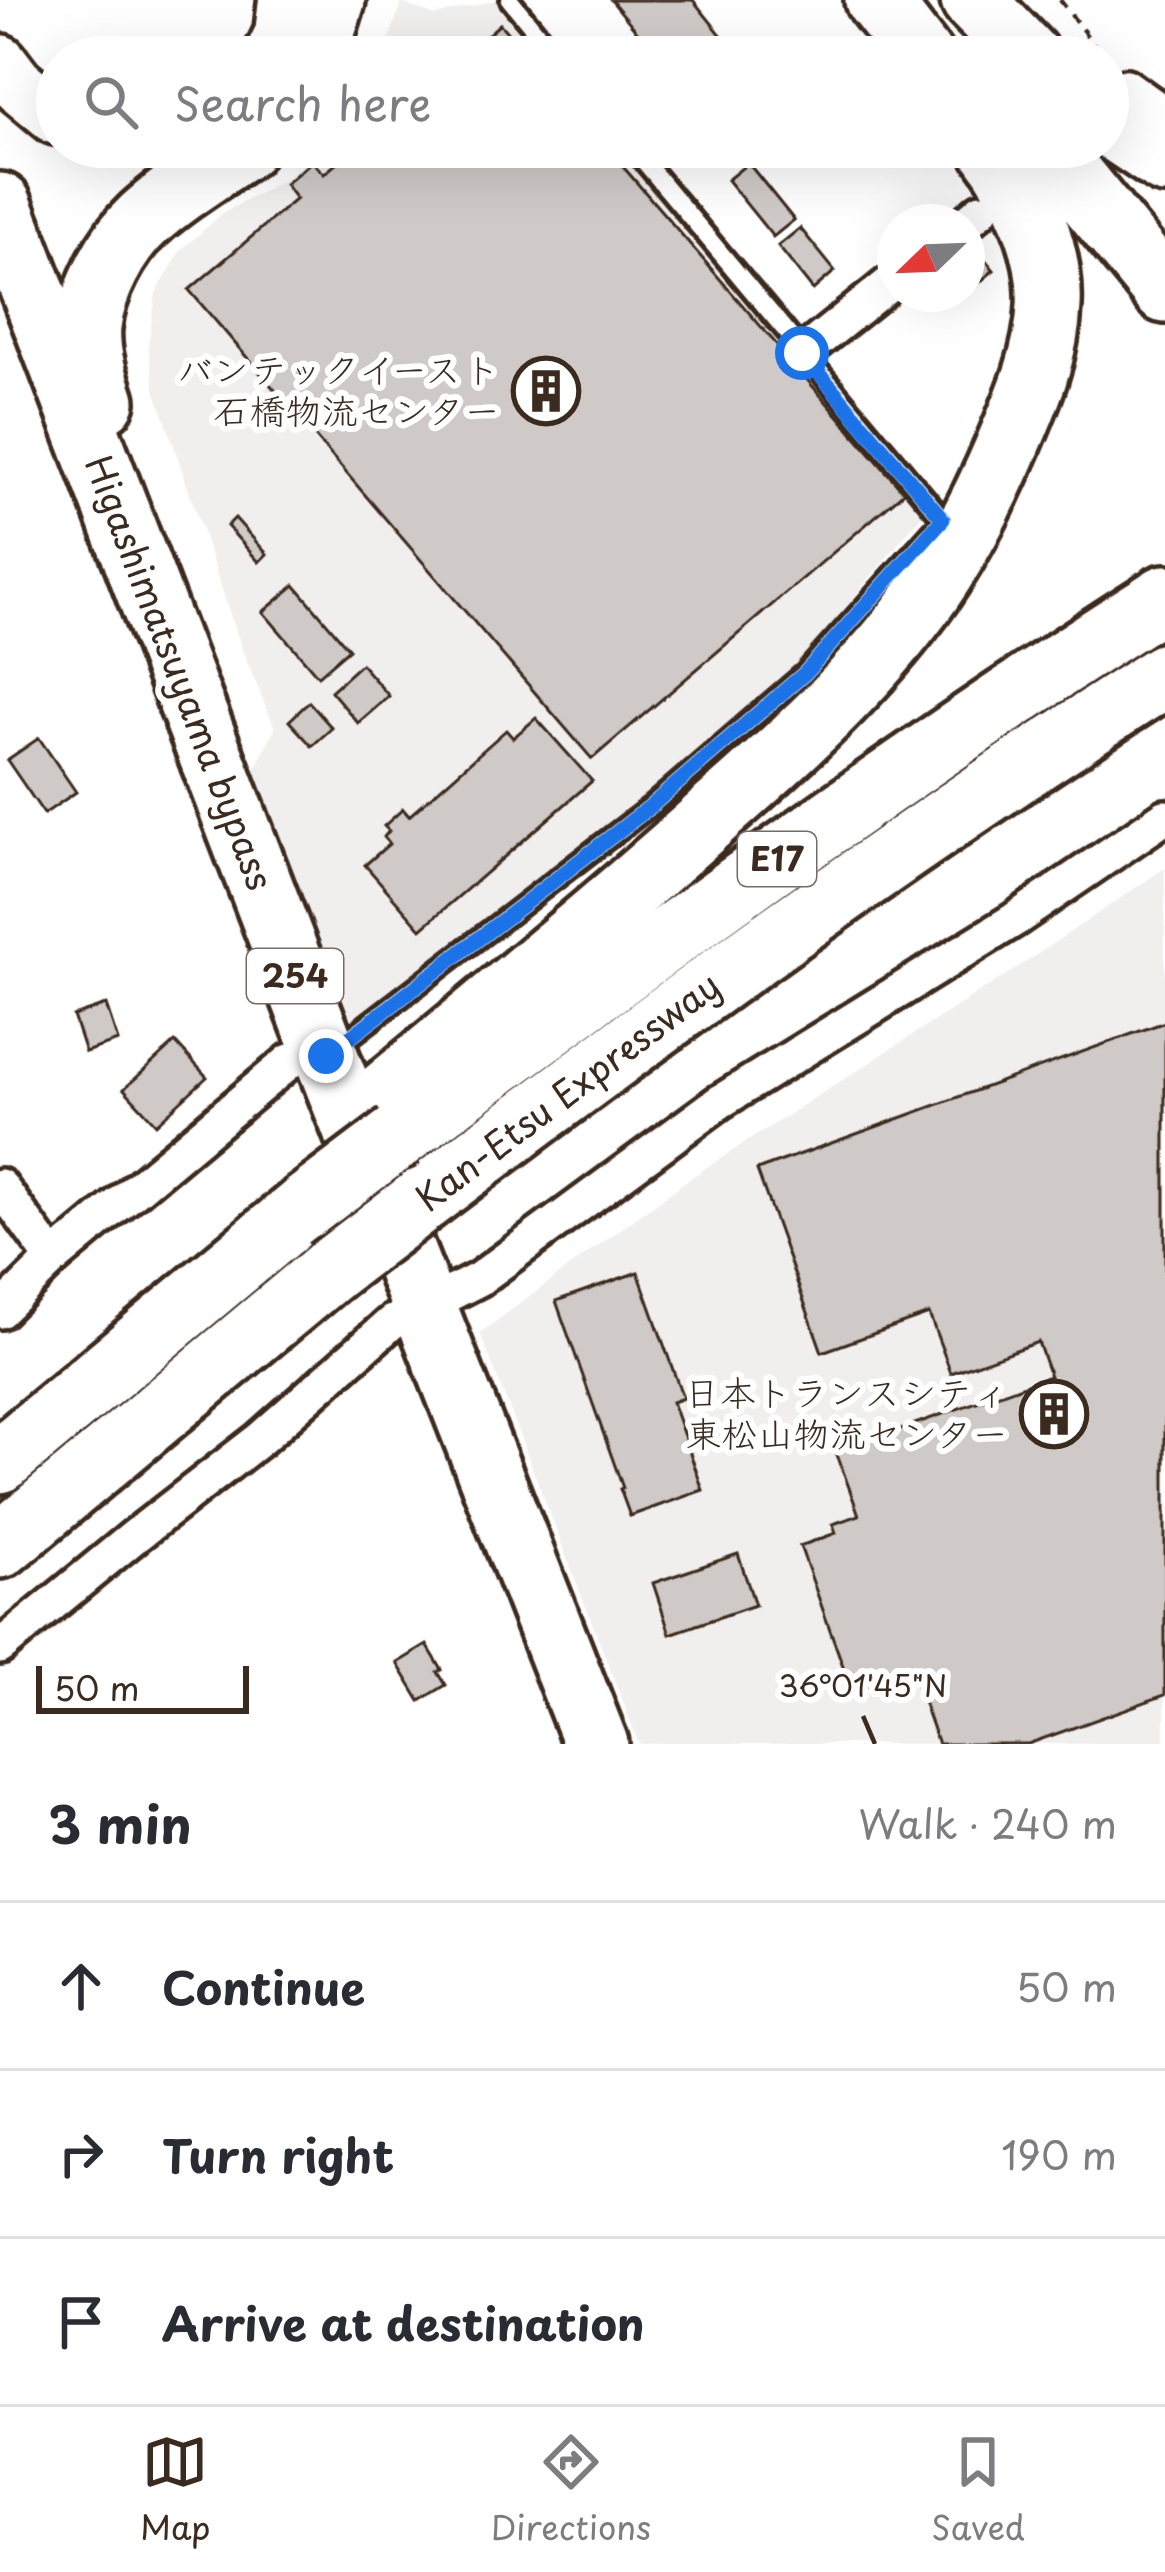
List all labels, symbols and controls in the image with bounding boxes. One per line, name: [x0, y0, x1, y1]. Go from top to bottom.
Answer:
search box: [36, 36, 1129, 168]
text: Search here: [174, 68, 431, 136]
icon: search: [78, 69, 144, 135]
north arrow: [877, 204, 985, 312]
route start: [775, 326, 829, 380]
place label: バンテックイースト 石橋物流センター: [177, 341, 500, 436]
building icon: バンテックイースト 石橋物流センター: [511, 356, 581, 426]
street label: Higashimatsuyama bypass: [73, 447, 289, 897]
road number: E17: [738, 832, 816, 886]
road number: 254: [247, 949, 343, 1003]
street label: Kan-Etsu Expressway: [403, 958, 730, 1223]
route end: [299, 1029, 353, 1083]
place label: 日本トランスシティ 東松山物流センター: [684, 1364, 1008, 1459]
building icon: 日本トランスシティ 東松山物流センター: [1019, 1379, 1089, 1449]
scale bar: [36, 1660, 249, 1713]
text: 50 m: [54, 1662, 140, 1712]
text: 36°01'45"N: [779, 1662, 947, 1707]
text: 3 min: [48, 1784, 192, 1861]
text: Walk · 240 m: [859, 1793, 1117, 1852]
text: Continue: [162, 1952, 365, 2020]
icon: ahead: [48, 1953, 114, 2019]
text: 50 m: [1016, 1956, 1117, 2015]
text: Turn right: [162, 2120, 394, 2188]
icon: right: [48, 2121, 114, 2187]
text: 190 m: [1001, 2124, 1117, 2183]
text: Arrive at destination: [162, 2288, 645, 2356]
icon: arrive: [48, 2289, 114, 2355]
tab: Map: [140, 2429, 211, 2551]
tab: Directions: [491, 2429, 651, 2551]
tab: Saved: [931, 2429, 1025, 2551]

